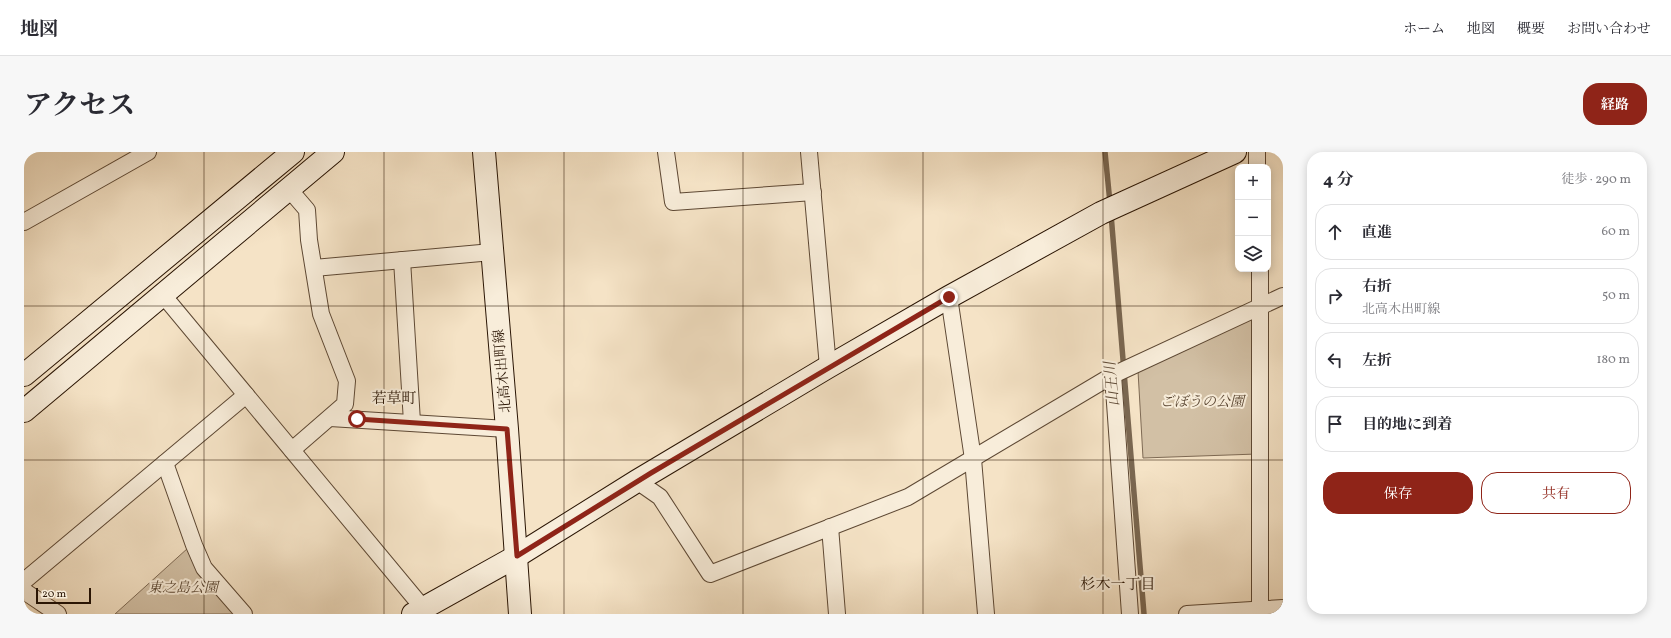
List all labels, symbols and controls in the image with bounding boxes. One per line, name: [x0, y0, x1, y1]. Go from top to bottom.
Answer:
text: 地図: [20, 17, 58, 43]
text: ホーム: [1403, 20, 1445, 39]
text: 地図: [1467, 20, 1495, 39]
text: 概要: [1517, 20, 1545, 39]
text: お問い合わせ: [1567, 20, 1651, 39]
button: 経路: [1583, 83, 1647, 125]
text: アクセス: [24, 87, 135, 126]
map controls: [1235, 164, 1271, 272]
button: +: [1235, 164, 1271, 200]
text: 4 分: [1323, 169, 1354, 192]
text: 徒歩 · 290 m: [1561, 171, 1631, 189]
button: −: [1235, 200, 1271, 236]
icon: ahead: [1324, 221, 1346, 243]
text: 直進: [1362, 223, 1392, 244]
text: 60 m: [1602, 223, 1630, 241]
button: layers: [1235, 236, 1271, 272]
text: 右折: [1362, 277, 1392, 298]
icon: right: [1324, 285, 1346, 307]
text: 50 m: [1602, 287, 1630, 305]
route end: [940, 288, 958, 306]
text: 北高木出町線: [1362, 301, 1440, 319]
street label: 北高木出町線: [490, 328, 516, 414]
icon: left: [1324, 349, 1346, 371]
text: 左折: [1362, 351, 1392, 372]
text: 180 m: [1596, 351, 1630, 369]
water label: 山王川: [1100, 359, 1125, 407]
district label: 若草町: [371, 389, 417, 410]
park label: ごぼうの公園: [1160, 393, 1246, 412]
route start: [348, 410, 366, 428]
icon: arrive: [1324, 413, 1346, 435]
text: 目的地に到着: [1362, 415, 1452, 436]
button: 保存: [1323, 472, 1473, 514]
button: 共有: [1481, 472, 1631, 514]
district label: 杉木一丁目: [1080, 575, 1156, 596]
park label: 東之島公園: [148, 579, 220, 598]
scale bar: [36, 586, 91, 605]
text: 20 m: [42, 587, 66, 602]

